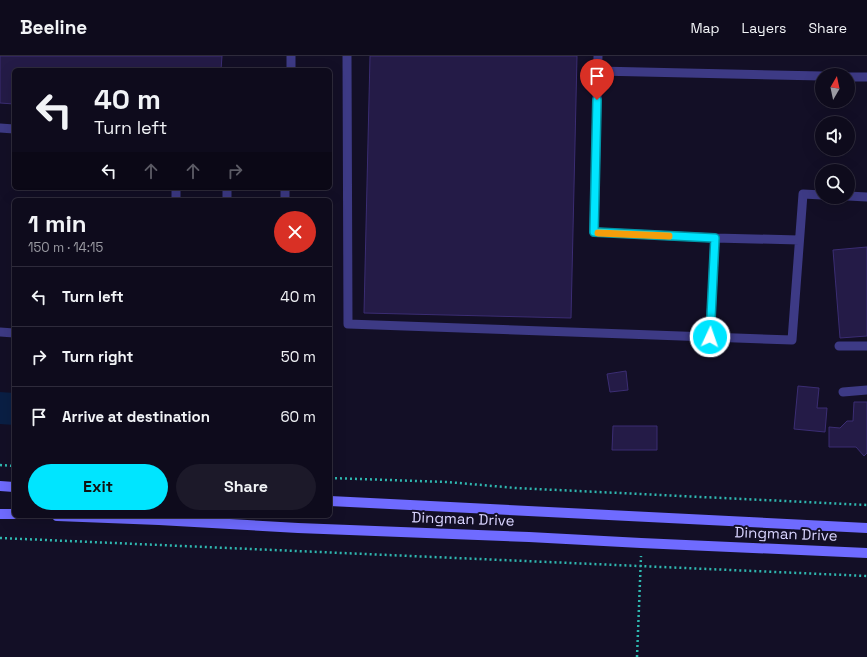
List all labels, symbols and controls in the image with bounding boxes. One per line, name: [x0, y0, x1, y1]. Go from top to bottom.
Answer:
text: Beeline: [20, 15, 87, 40]
text: Map: [690, 19, 720, 37]
text: Layers: [742, 19, 786, 37]
text: Share: [808, 19, 847, 37]
pin: [580, 59, 614, 100]
icon: arrive: [586, 65, 608, 87]
north arrow: [815, 68, 855, 108]
map controls: [815, 68, 855, 204]
text: 40 m: [94, 81, 161, 117]
icon: left: [28, 84, 80, 136]
text: Turn left: [94, 116, 167, 139]
button: sound: [815, 116, 855, 156]
icon: left: [98, 160, 120, 182]
icon: ahead: [140, 160, 162, 182]
icon: ahead: [182, 160, 204, 182]
icon: right: [224, 160, 246, 182]
button: search: [815, 164, 855, 204]
text: 1 min: [28, 208, 87, 239]
button: close: [274, 211, 316, 253]
text: 150 m · 14:15: [28, 239, 103, 256]
icon: left: [28, 286, 50, 308]
text: Turn left: [62, 287, 124, 306]
text: 40 m: [280, 287, 316, 306]
position arrow: [689, 316, 731, 358]
icon: right: [28, 346, 50, 368]
text: Turn right: [62, 347, 133, 366]
text: 50 m: [281, 347, 316, 366]
icon: arrive: [28, 406, 50, 428]
text: Arrive at destination: [62, 407, 210, 426]
text: 60 m: [280, 407, 316, 426]
button: Exit: [28, 464, 168, 510]
button: Share: [176, 464, 316, 510]
street label: Dingman Drive: [411, 507, 515, 530]
street label: Dingman Drive: [734, 522, 838, 545]

